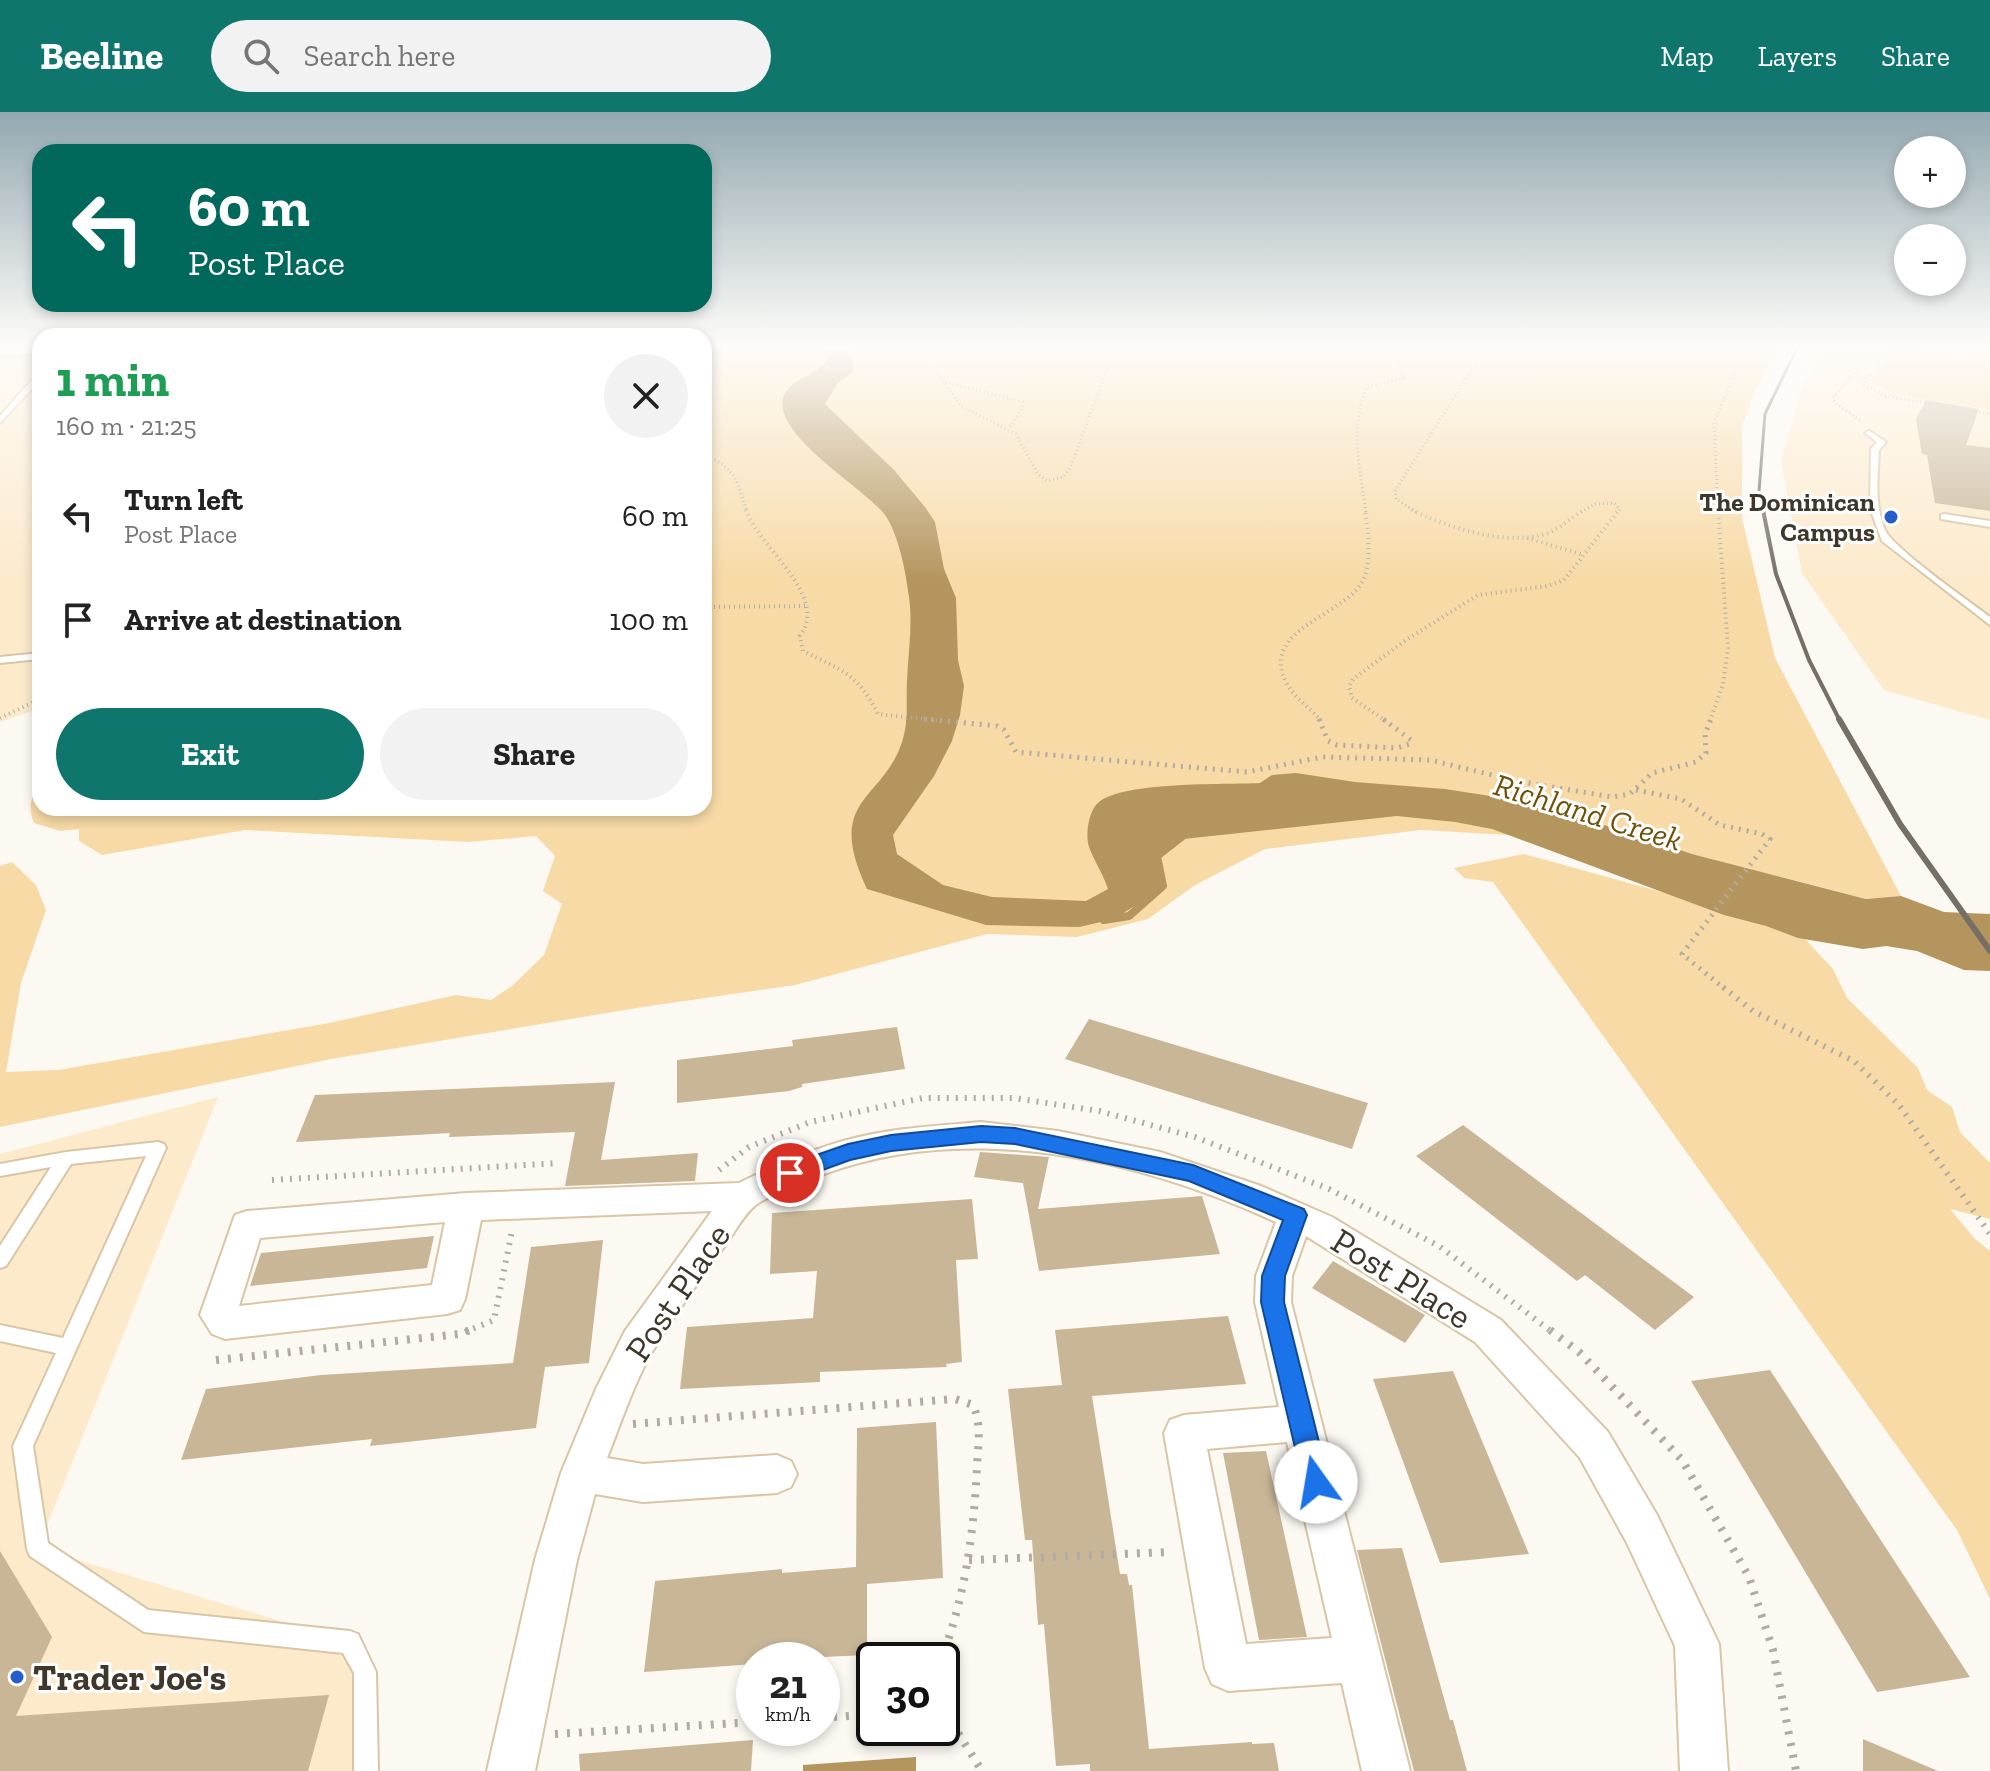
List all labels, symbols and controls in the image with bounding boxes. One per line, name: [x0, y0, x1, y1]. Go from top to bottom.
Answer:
search box: [211, 20, 771, 92]
text: Beeline: [40, 33, 163, 79]
icon: search: [239, 34, 283, 78]
text: Search here: [303, 38, 455, 74]
text: Map: [1660, 40, 1714, 73]
text: Layers: [1758, 40, 1837, 73]
text: Share: [1881, 40, 1950, 73]
map controls: [1894, 136, 1966, 296]
button: +: [1894, 136, 1966, 208]
text: 60 m: [188, 173, 310, 240]
icon: left: [56, 176, 160, 280]
button: −: [1894, 224, 1966, 296]
text: Post Place: [188, 241, 345, 284]
text: 1 min: [56, 351, 169, 408]
button: close: [604, 354, 688, 438]
text: 160 m · 21:25: [56, 410, 197, 442]
text: Turn left: [124, 482, 243, 518]
place label: The Dominican Campus: [1699, 486, 1876, 548]
icon: left: [56, 494, 100, 538]
text: 60 m: [622, 498, 688, 534]
marker: The Dominican Campus: [1882, 508, 1900, 526]
text: Post Place: [124, 518, 237, 550]
icon: arrive: [56, 598, 100, 642]
text: Arrive at destination: [124, 602, 401, 638]
text: 100 m: [609, 602, 688, 638]
button: Exit: [56, 708, 364, 800]
button: Share: [380, 708, 688, 800]
water label: Richland Creek: [1489, 765, 1687, 859]
pin: [756, 1139, 824, 1207]
icon: arrive: [768, 1151, 812, 1195]
street label: Post Place: [616, 1215, 739, 1369]
street label: Post Place: [1324, 1219, 1480, 1338]
position arrow: [1274, 1440, 1358, 1524]
speed limit sign: 30: [856, 1642, 960, 1746]
place label: Trader Joe's: [33, 1656, 226, 1699]
text: 21: [769, 1660, 807, 1708]
marker: Trader Joe's: [8, 1668, 26, 1686]
text: km/h: [765, 1702, 811, 1726]

